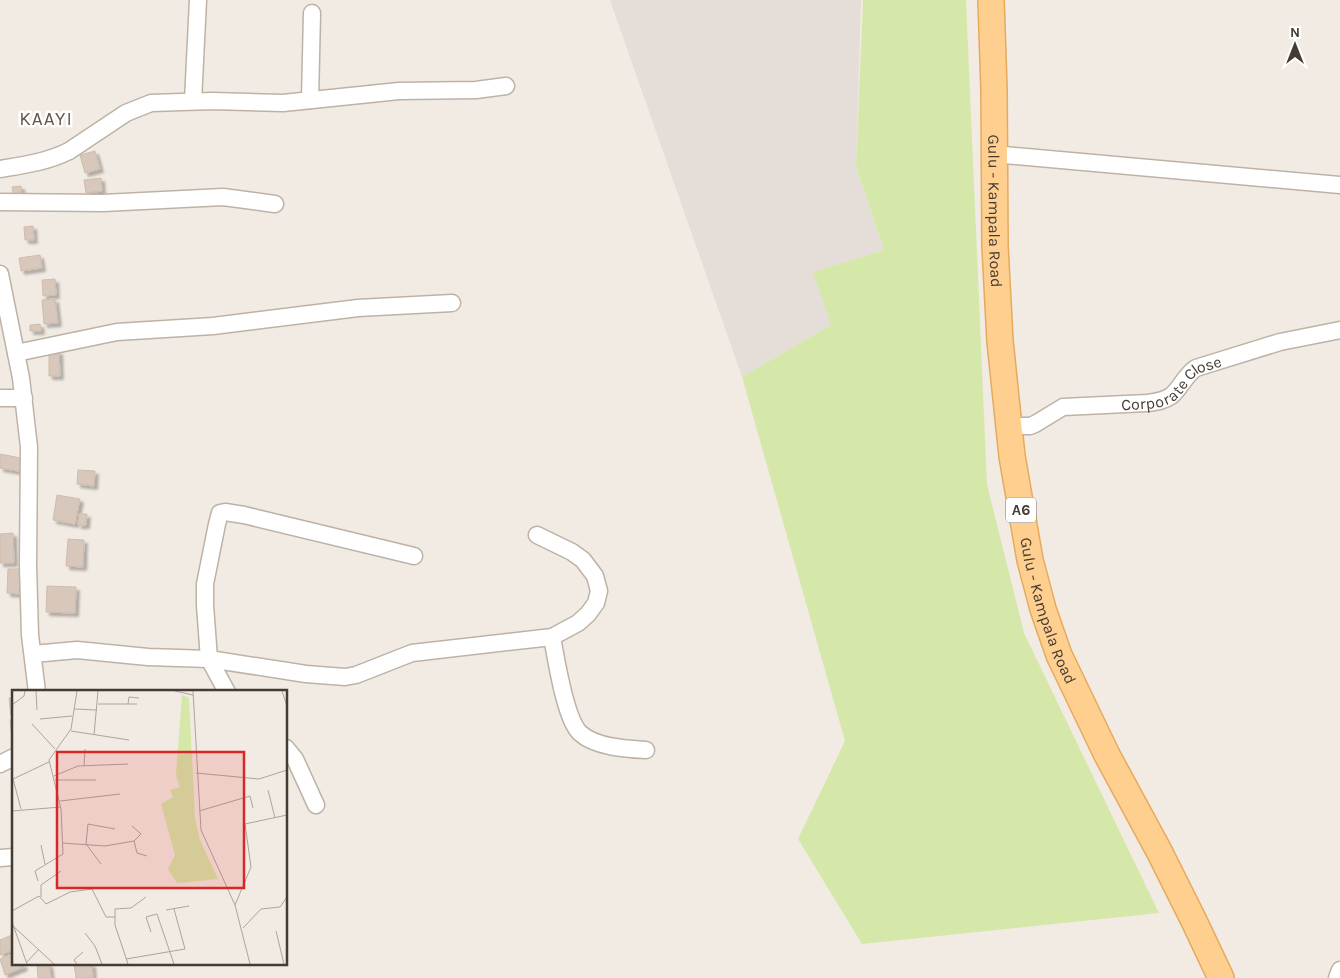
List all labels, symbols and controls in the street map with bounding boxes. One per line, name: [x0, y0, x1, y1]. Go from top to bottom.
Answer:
north arrow: [1270, 20, 1320, 70]
text: N: [1290, 24, 1300, 41]
district label: KAAYI: [19, 108, 73, 130]
street label: Gulu - Kampala Road: [985, 134, 1007, 288]
street label: Corporate Close: [1121, 351, 1224, 414]
road number: A6: [1006, 498, 1036, 522]
street label: Gulu - Kampala Road: [1017, 536, 1081, 687]
inset map: [12, 690, 288, 966]

